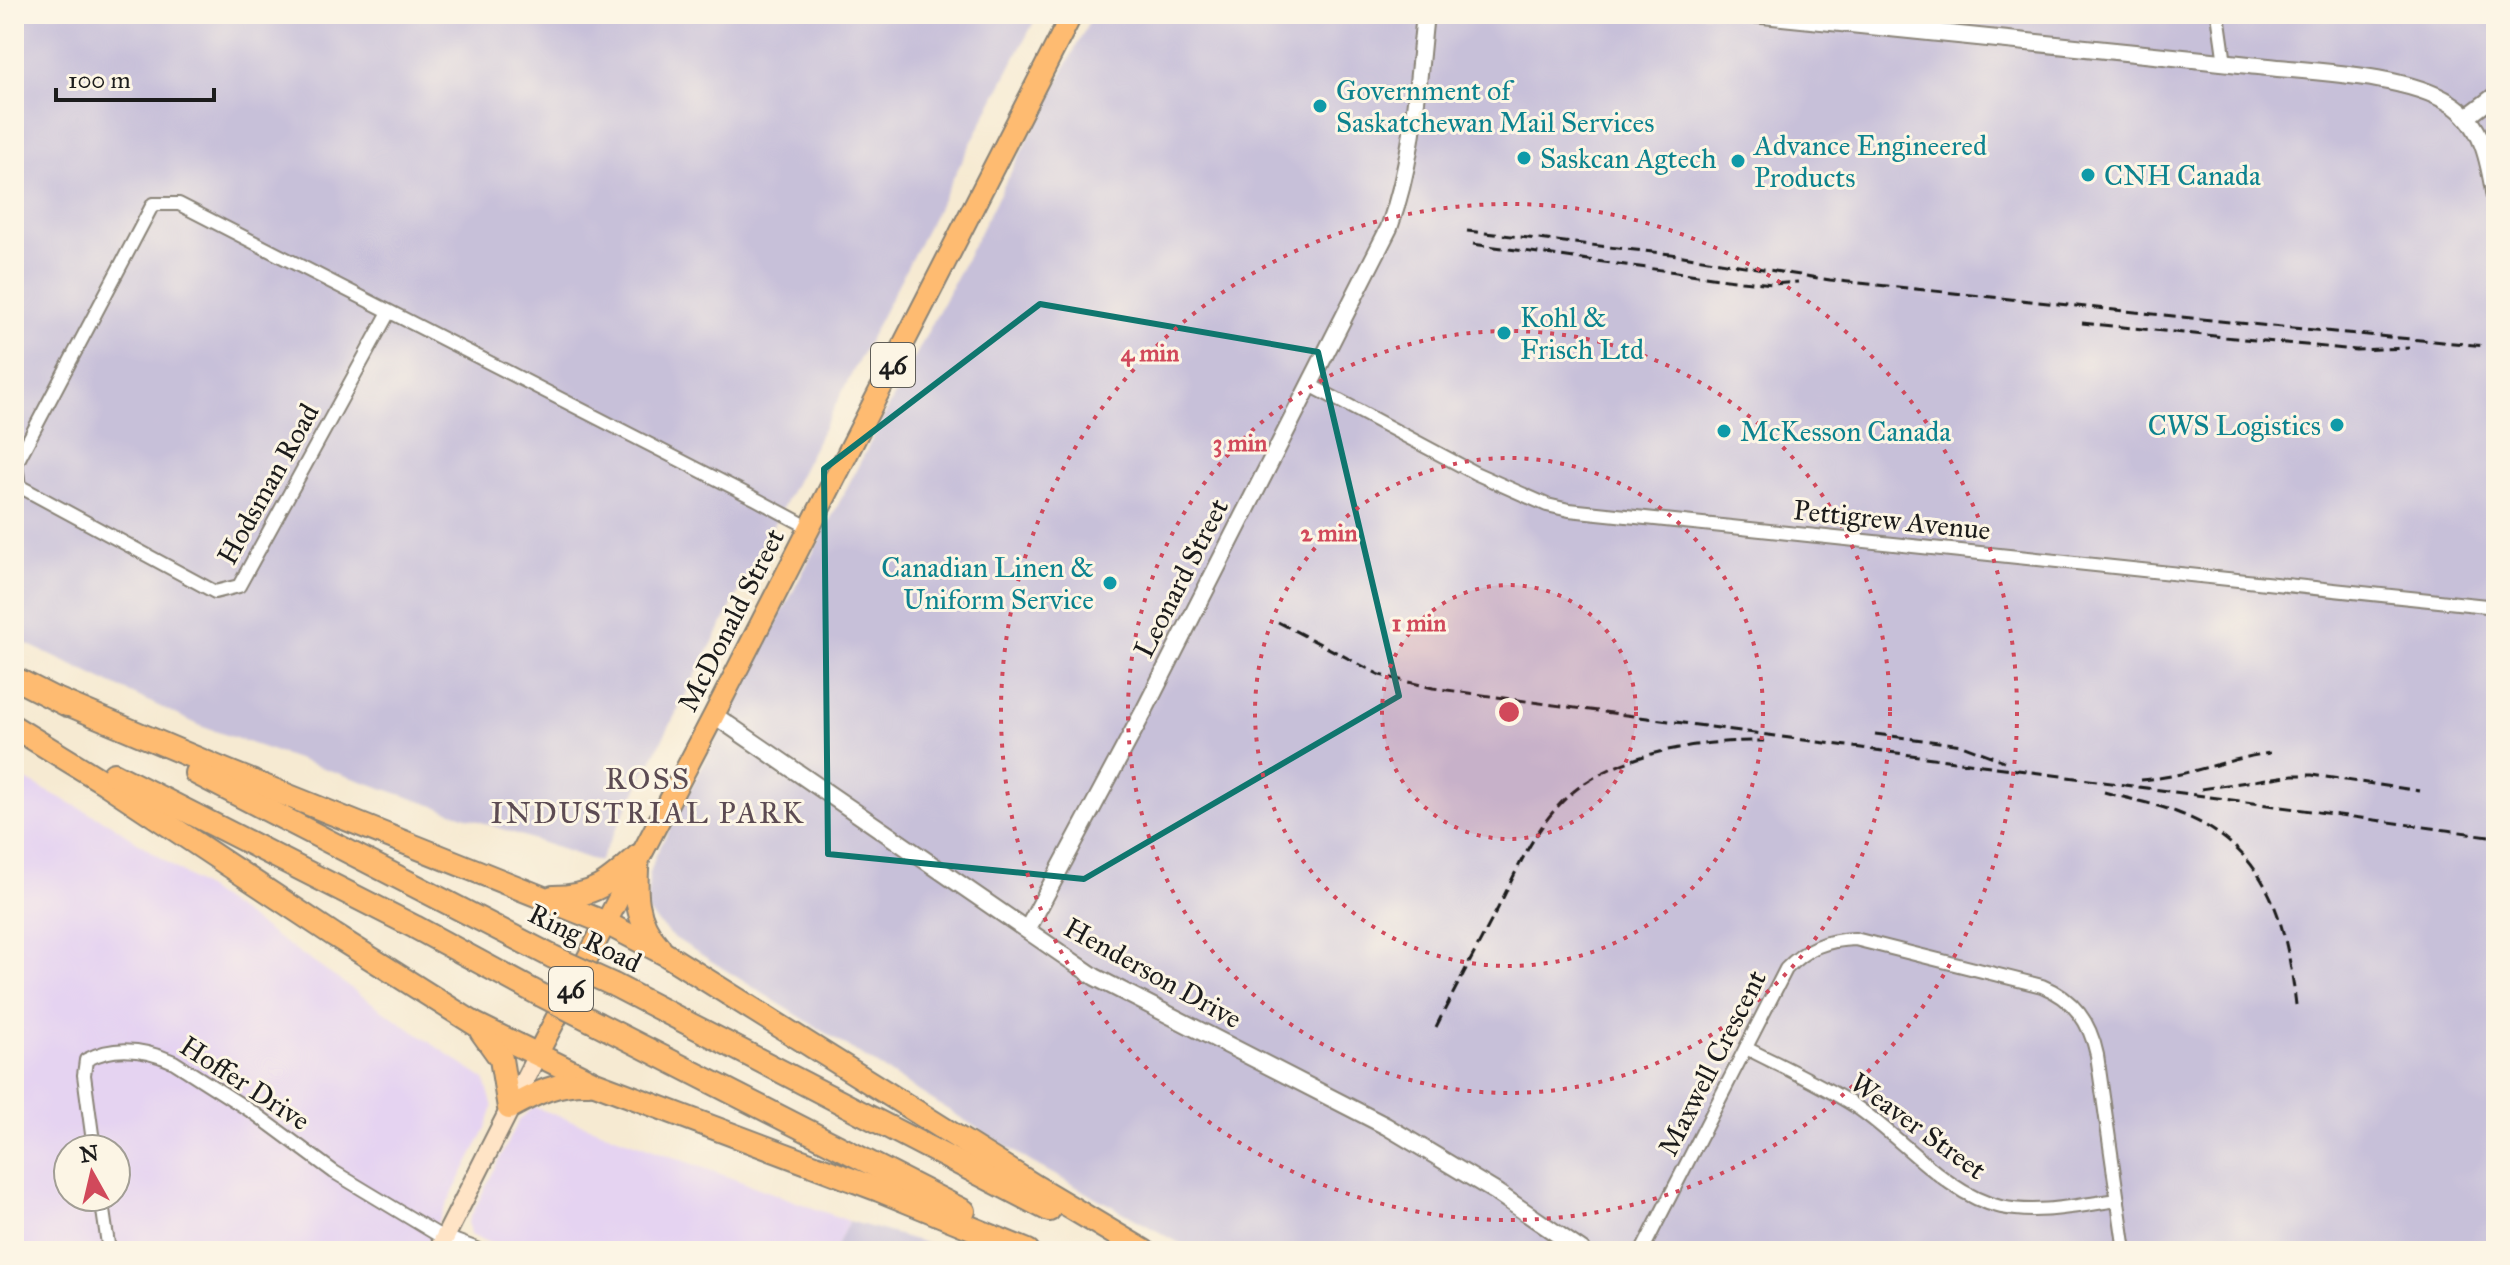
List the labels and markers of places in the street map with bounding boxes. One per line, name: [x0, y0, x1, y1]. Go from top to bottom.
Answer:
place label: Government of Saskatchewan Mail Services: [1336, 73, 1654, 140]
marker: Government of Saskatchewan Mail Services: [1311, 97, 1329, 115]
place label: Advance Engineered Products: [1753, 128, 1987, 195]
place label: Saskcan Agtech: [1540, 141, 1717, 176]
marker: Saskcan Agtech: [1515, 149, 1533, 167]
marker: Advance Engineered Products: [1729, 152, 1747, 170]
place label: CNH Canada: [2104, 158, 2261, 193]
marker: CNH Canada: [2079, 166, 2097, 184]
place label: Kohl & Frisch Ltd: [1520, 300, 1644, 367]
marker: Kohl & Frisch Ltd: [1495, 324, 1513, 342]
place label: CWS Logistics: [2148, 408, 2321, 443]
place label: McKesson Canada: [1740, 414, 1951, 449]
marker: CWS Logistics: [2328, 416, 2346, 434]
marker: McKesson Canada: [1715, 422, 1733, 440]
place label: Canadian Linen & Uniform Service: [881, 550, 1094, 617]
marker: Canadian Linen & Uniform Service: [1101, 574, 1119, 592]
centre of rings: [1495, 698, 1523, 726]

